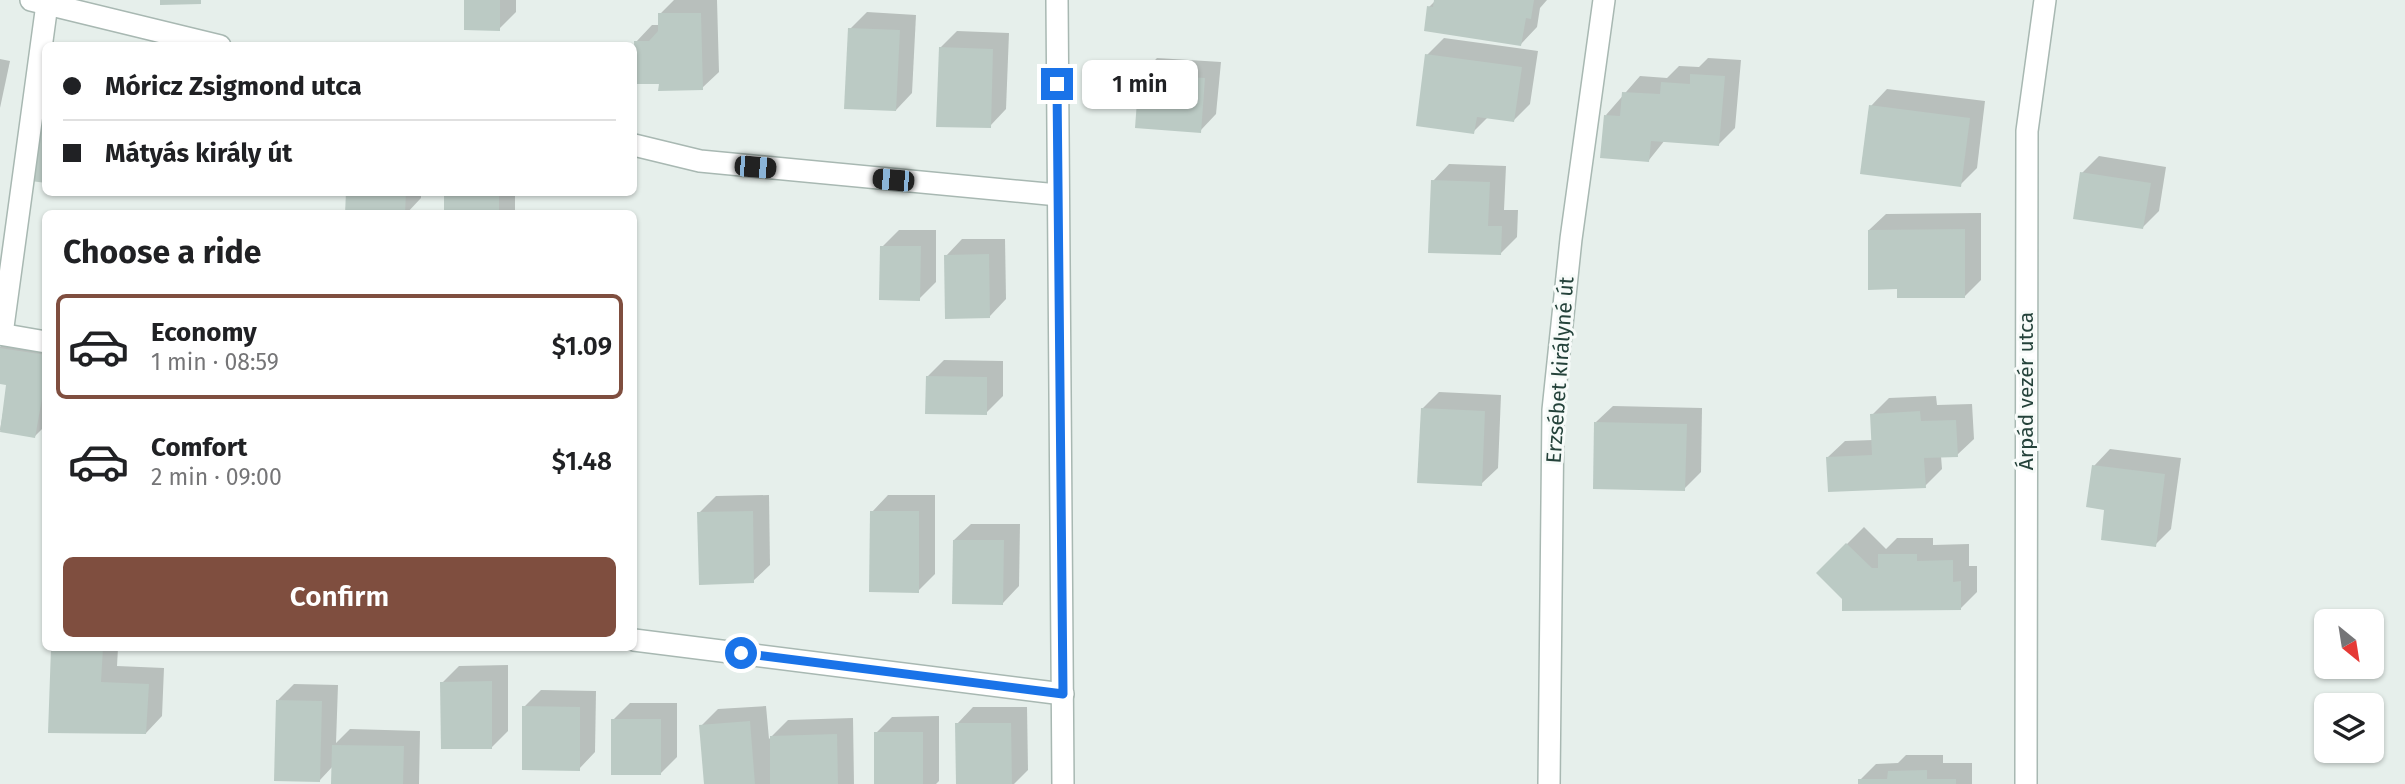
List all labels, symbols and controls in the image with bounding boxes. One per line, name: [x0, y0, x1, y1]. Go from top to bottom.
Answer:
callout: 1 min: [1082, 60, 1197, 108]
route end: [1041, 68, 1073, 100]
text: 1 min: [1112, 70, 1168, 98]
text: Móricz Zsigmond utca: [105, 71, 362, 102]
text: Mátyás király út: [105, 138, 292, 169]
car: [734, 155, 777, 179]
car: [872, 168, 915, 192]
text: Choose a ride: [63, 233, 261, 271]
street label: Erzsébet királyné út: [1541, 275, 1580, 464]
street label: Árpád vezér utca: [2013, 312, 2039, 470]
icon: car: [67, 315, 130, 378]
text: Economy: [151, 317, 257, 348]
text: $1.09: [552, 331, 612, 362]
text: 1 min · 08:59: [151, 348, 279, 376]
icon: car: [67, 430, 130, 493]
text: Comfort: [151, 432, 247, 463]
text: $1.48: [552, 446, 612, 477]
text: 2 min · 09:00: [151, 463, 282, 491]
button: Confirm: [63, 557, 616, 637]
north arrow: [2314, 609, 2384, 679]
map controls: [2314, 609, 2384, 763]
route start: [725, 637, 757, 669]
button: layers: [2314, 693, 2384, 763]

